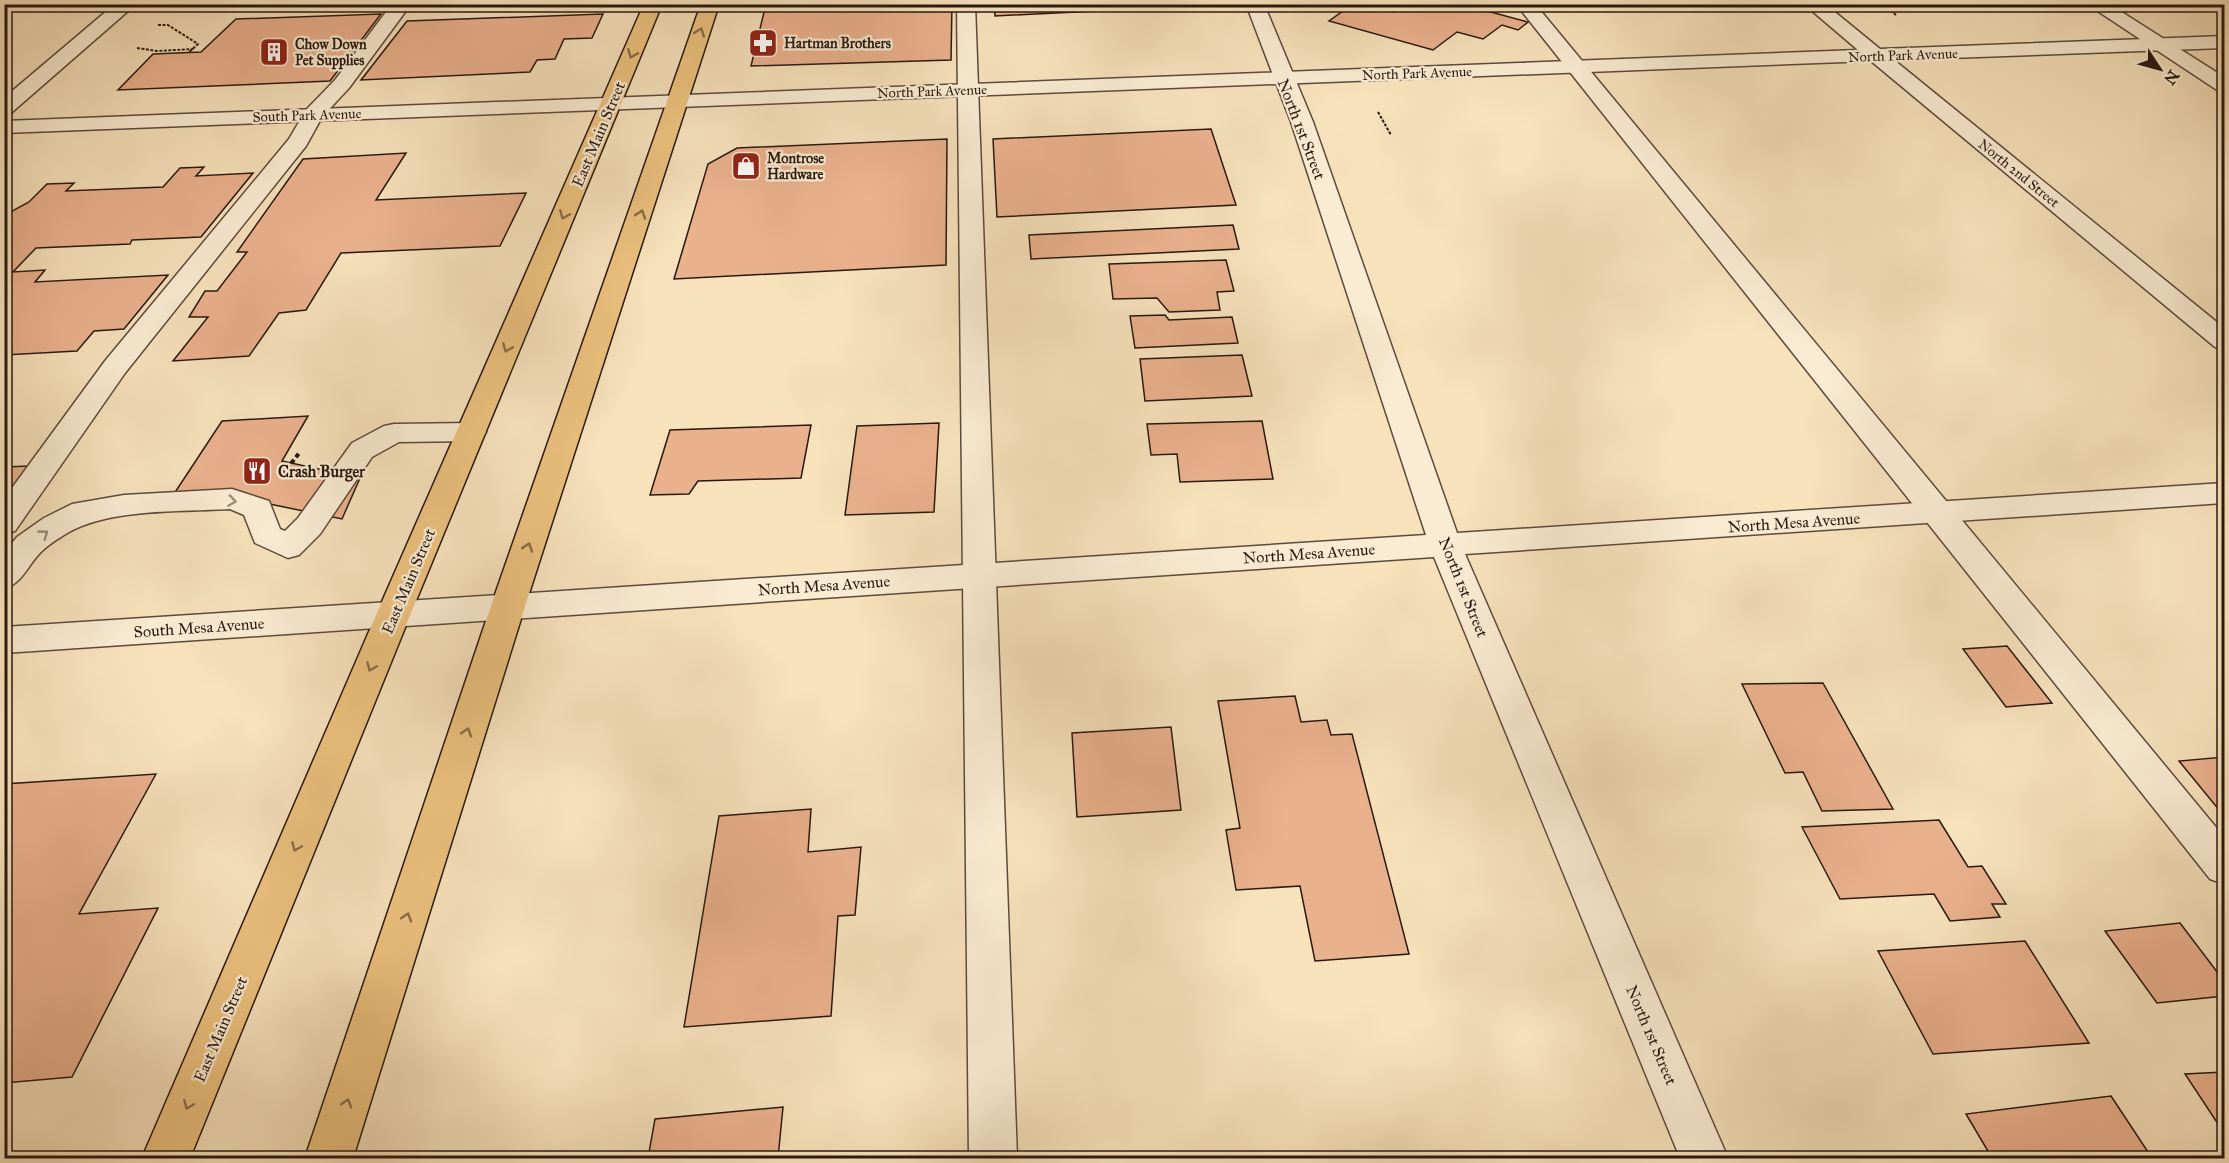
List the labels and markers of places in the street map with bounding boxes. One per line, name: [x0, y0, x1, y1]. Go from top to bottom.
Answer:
pharmacy icon: Hartman Brothers: [747, 27, 779, 59]
place label: Hartman Brothers: [784, 35, 891, 52]
building icon: Chow Down Pet Supplies: [258, 36, 290, 68]
place label: Chow Down Pet Supplies: [295, 36, 367, 70]
shop icon: Montrose Hardware: [730, 150, 762, 182]
place label: Montrose Hardware: [767, 150, 824, 183]
restaurant icon: Crash Burger: [241, 455, 273, 487]
place label: Crash Burger: [278, 462, 366, 482]

